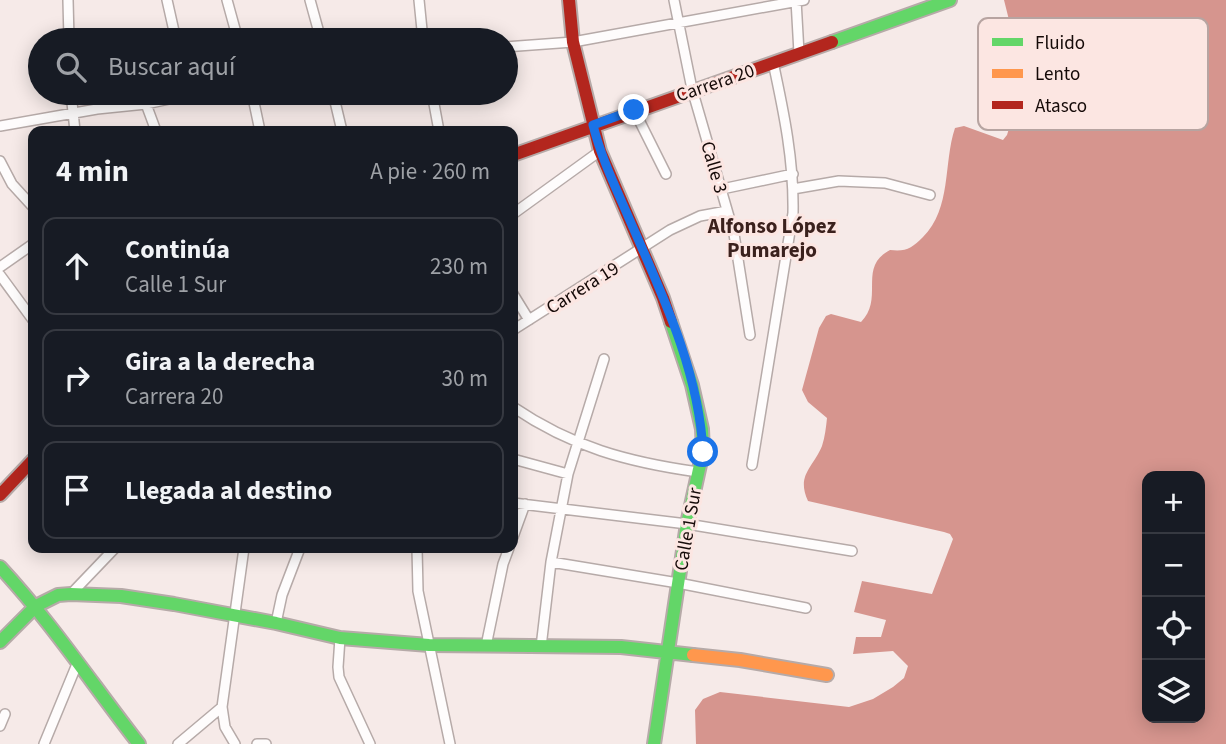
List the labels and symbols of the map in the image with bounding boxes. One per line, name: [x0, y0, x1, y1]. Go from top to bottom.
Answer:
legend: [978, 18, 1208, 130]
text: Fluido: [1035, 30, 1085, 57]
street label: Carrera 20: [673, 57, 758, 109]
text: Lento: [1035, 61, 1080, 88]
text: Atasco: [1035, 93, 1087, 120]
route end: [618, 94, 649, 125]
street label: Calle 3: [693, 138, 734, 197]
district label: Alfonso López Pumarejo: [707, 211, 837, 265]
street label: Carrera 19: [541, 255, 624, 321]
route start: [687, 436, 718, 467]
street label: Calle 1 Sur: [668, 485, 709, 573]

